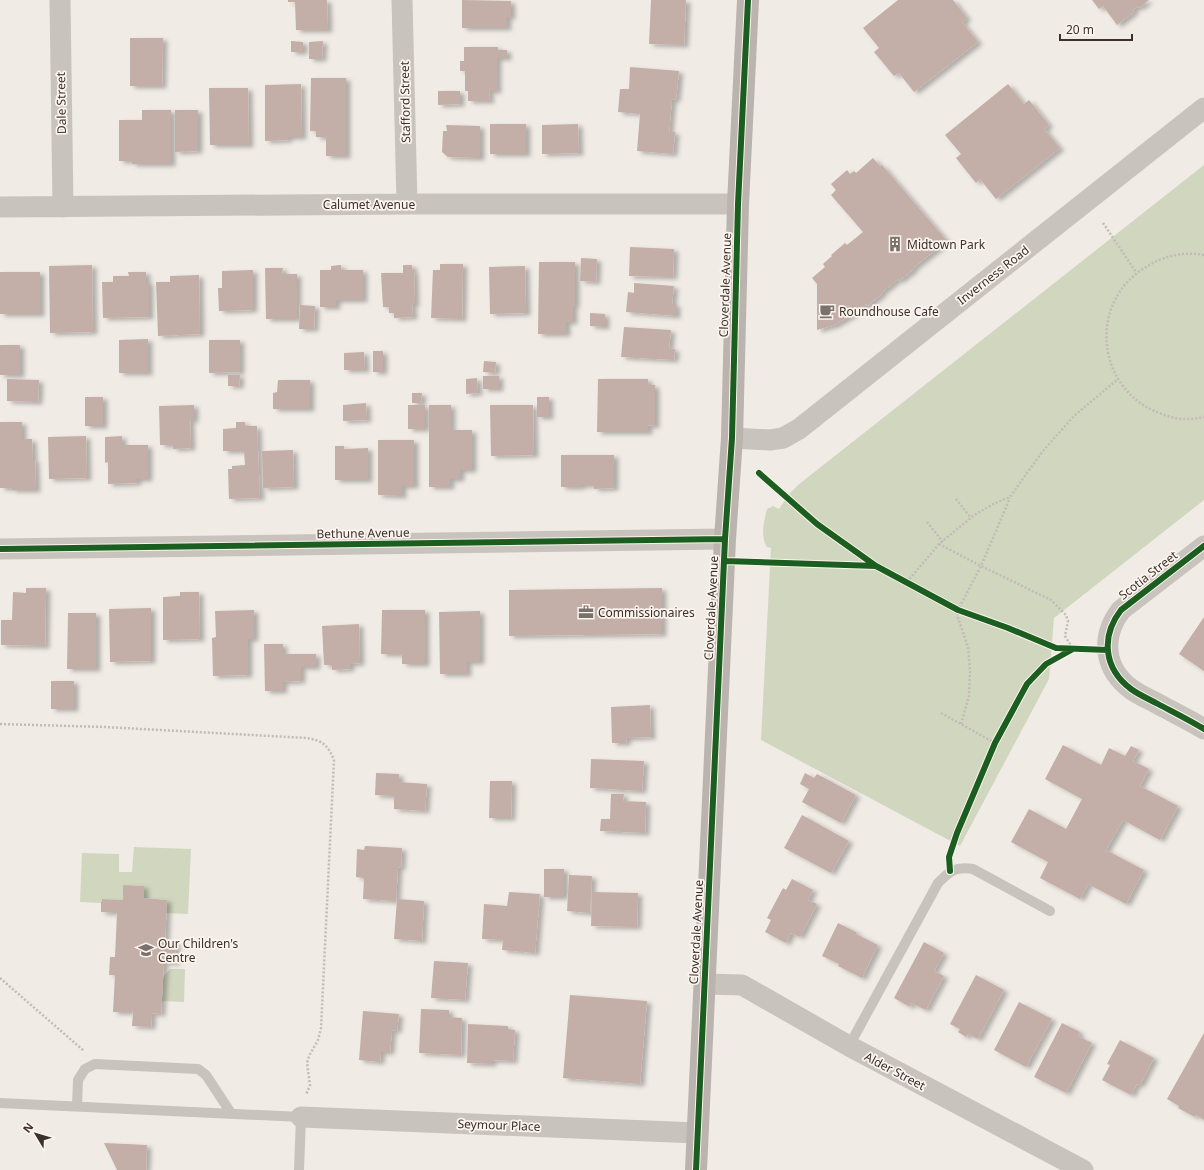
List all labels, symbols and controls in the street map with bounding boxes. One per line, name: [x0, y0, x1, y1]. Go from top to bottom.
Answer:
scale bar: [1060, 16, 1132, 42]
text: 20 m: [1066, 21, 1094, 38]
street label: Stafford Street: [396, 60, 414, 143]
street label: Dale Street: [52, 71, 70, 134]
street label: Calumet Avenue: [323, 196, 415, 213]
street label: Cloverdale Avenue: [715, 232, 735, 338]
building icon: Midtown Park: [886, 235, 904, 253]
place label: Midtown Park: [907, 236, 986, 253]
street label: Inverness Road: [954, 242, 1032, 308]
cafe icon: Roundhouse Cafe: [818, 302, 836, 320]
place label: Roundhouse Cafe: [839, 303, 939, 320]
street label: Bethune Avenue: [316, 524, 410, 542]
street label: Scotia Street: [1115, 546, 1181, 603]
street label: Cloverdale Avenue: [700, 555, 722, 661]
office icon: Commissionaires: [577, 603, 595, 621]
place label: Commissionaires: [598, 604, 695, 621]
street label: Cloverdale Avenue: [685, 879, 707, 985]
place label: Our Children's Centre: [158, 935, 239, 966]
school or university icon: Our Children's Centre: [137, 941, 155, 959]
street label: Alder Street: [862, 1048, 929, 1094]
north arrow: [16, 1114, 56, 1154]
street label: Seymour Place: [457, 1115, 541, 1135]
text: N: [19, 1119, 36, 1136]

